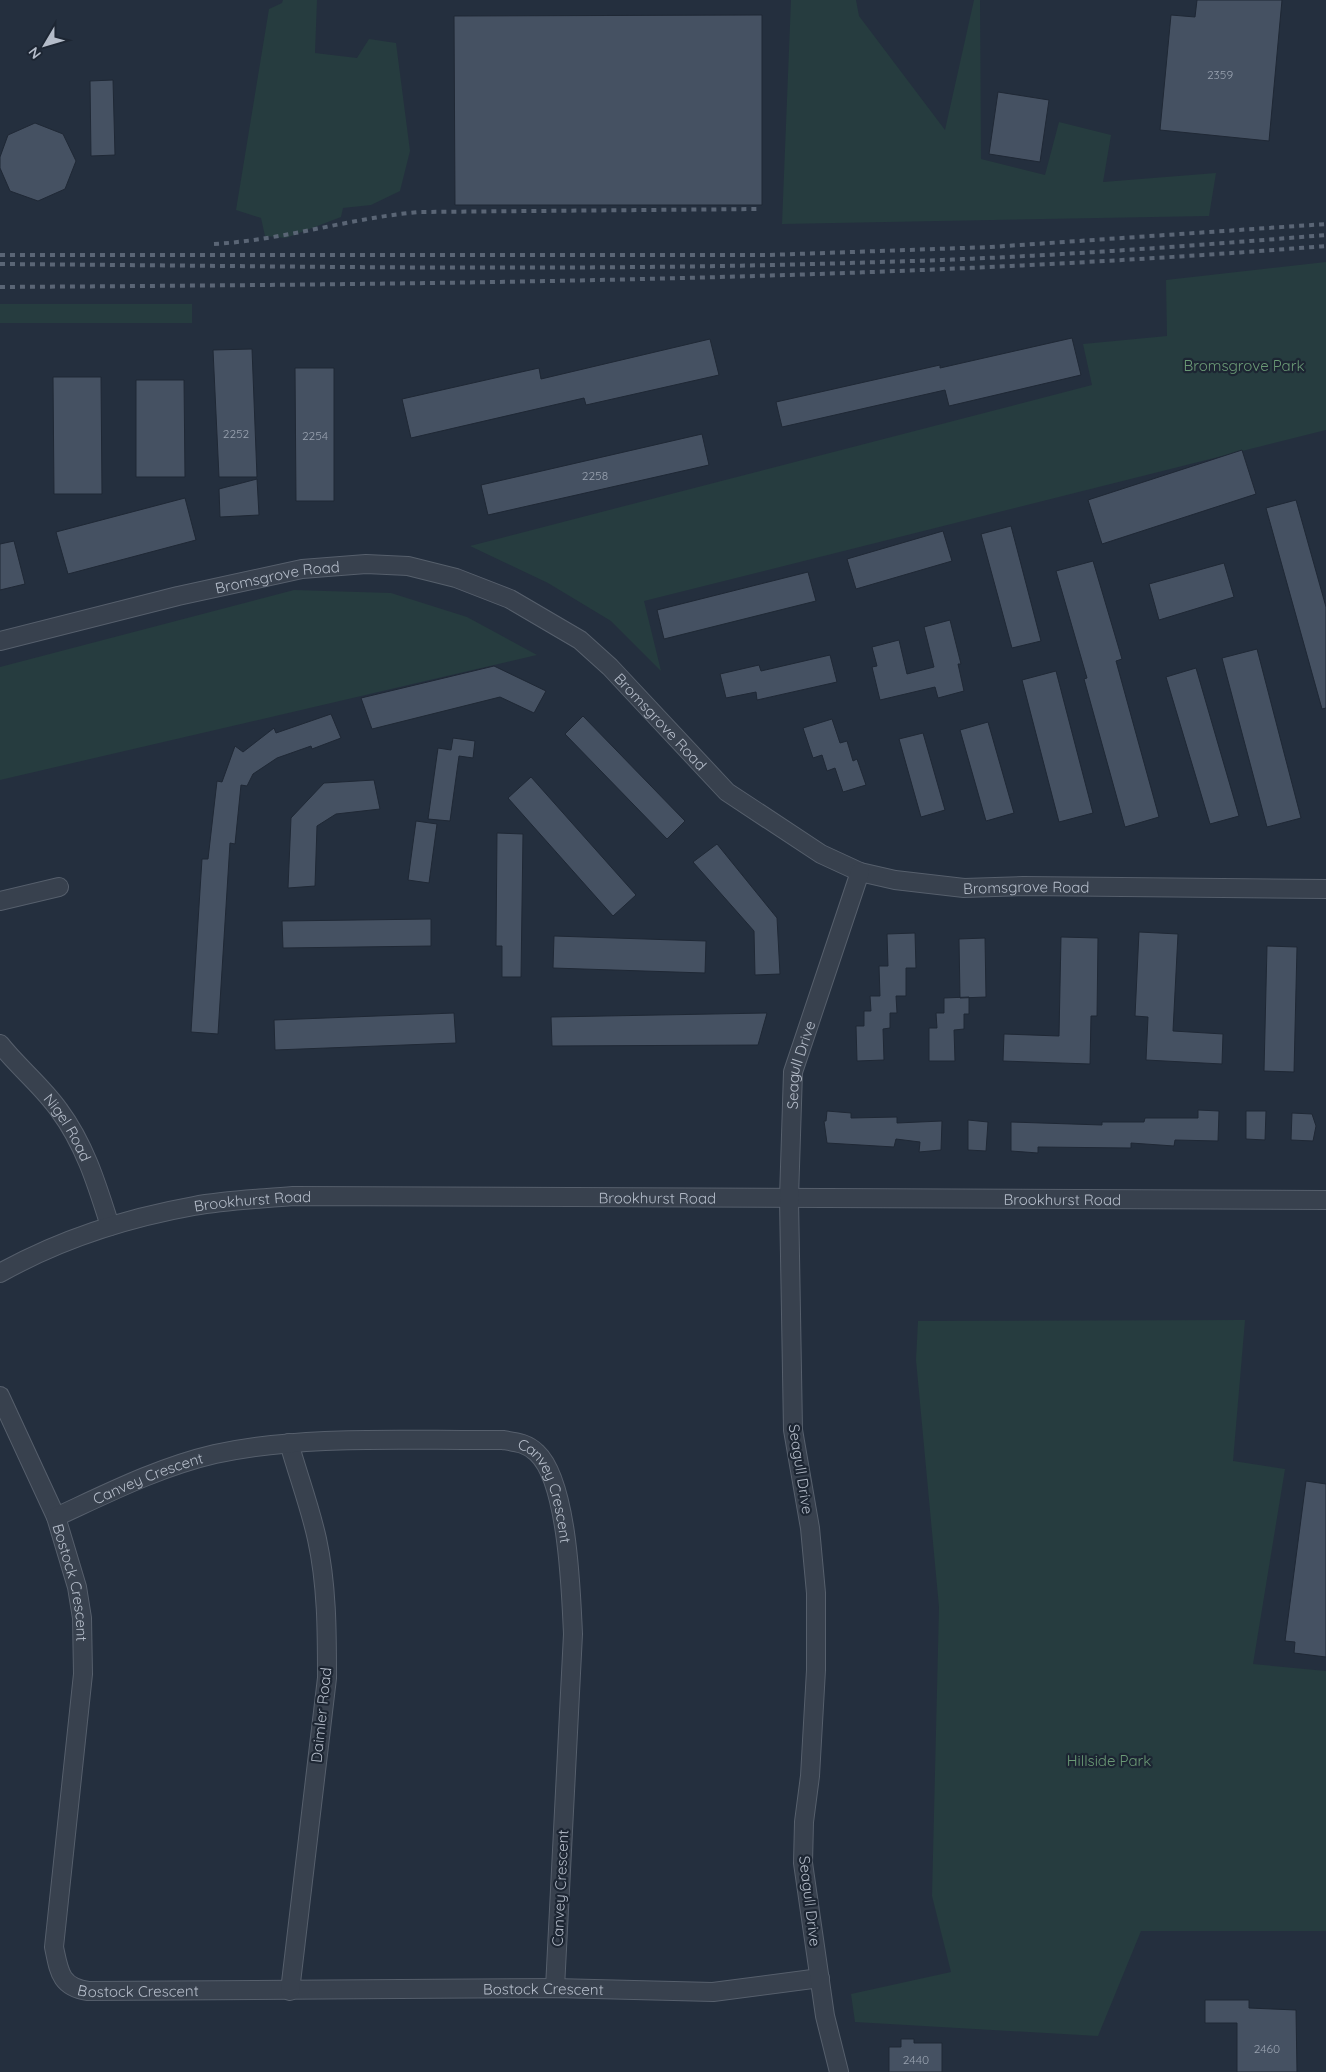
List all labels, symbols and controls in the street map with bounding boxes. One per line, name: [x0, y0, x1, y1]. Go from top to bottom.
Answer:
north arrow: [20, 20, 70, 70]
text: N: [24, 43, 45, 63]
house number: 2359: [1207, 67, 1233, 82]
park label: Bromsgrove Park: [1184, 356, 1304, 375]
house number: 2252: [223, 426, 250, 441]
house number: 2254: [302, 428, 328, 443]
house number: 2258: [582, 468, 608, 483]
street label: Bromsgrove Road: [213, 557, 340, 597]
street label: Bromsgrove Road: [611, 669, 711, 774]
street label: Bromsgrove Road: [963, 876, 1090, 898]
street label: Seagull Drive: [782, 1018, 819, 1110]
street label: Nigel Road: [40, 1089, 96, 1164]
street label: Brookhurst Road: [192, 1186, 311, 1215]
street label: Brookhurst Road: [598, 1188, 716, 1207]
street label: Brookhurst Road: [1003, 1189, 1121, 1209]
street label: Seagull Drive: [785, 1423, 817, 1515]
street label: Canvey Crescent: [516, 1434, 576, 1544]
street label: Canvey Crescent: [90, 1448, 205, 1508]
street label: Bostock Crescent: [49, 1521, 92, 1642]
street label: Daimler Road: [307, 1666, 335, 1764]
park label: Hillside Park: [1067, 1751, 1151, 1770]
street label: Canvey Crescent: [547, 1829, 573, 1947]
street label: Seagull Drive: [795, 1855, 825, 1947]
street label: Bostock Crescent: [483, 1978, 604, 1999]
street label: Bostock Crescent: [76, 1980, 199, 2001]
house number: 2460: [1254, 2041, 1280, 2056]
house number: 2440: [903, 2052, 929, 2067]

